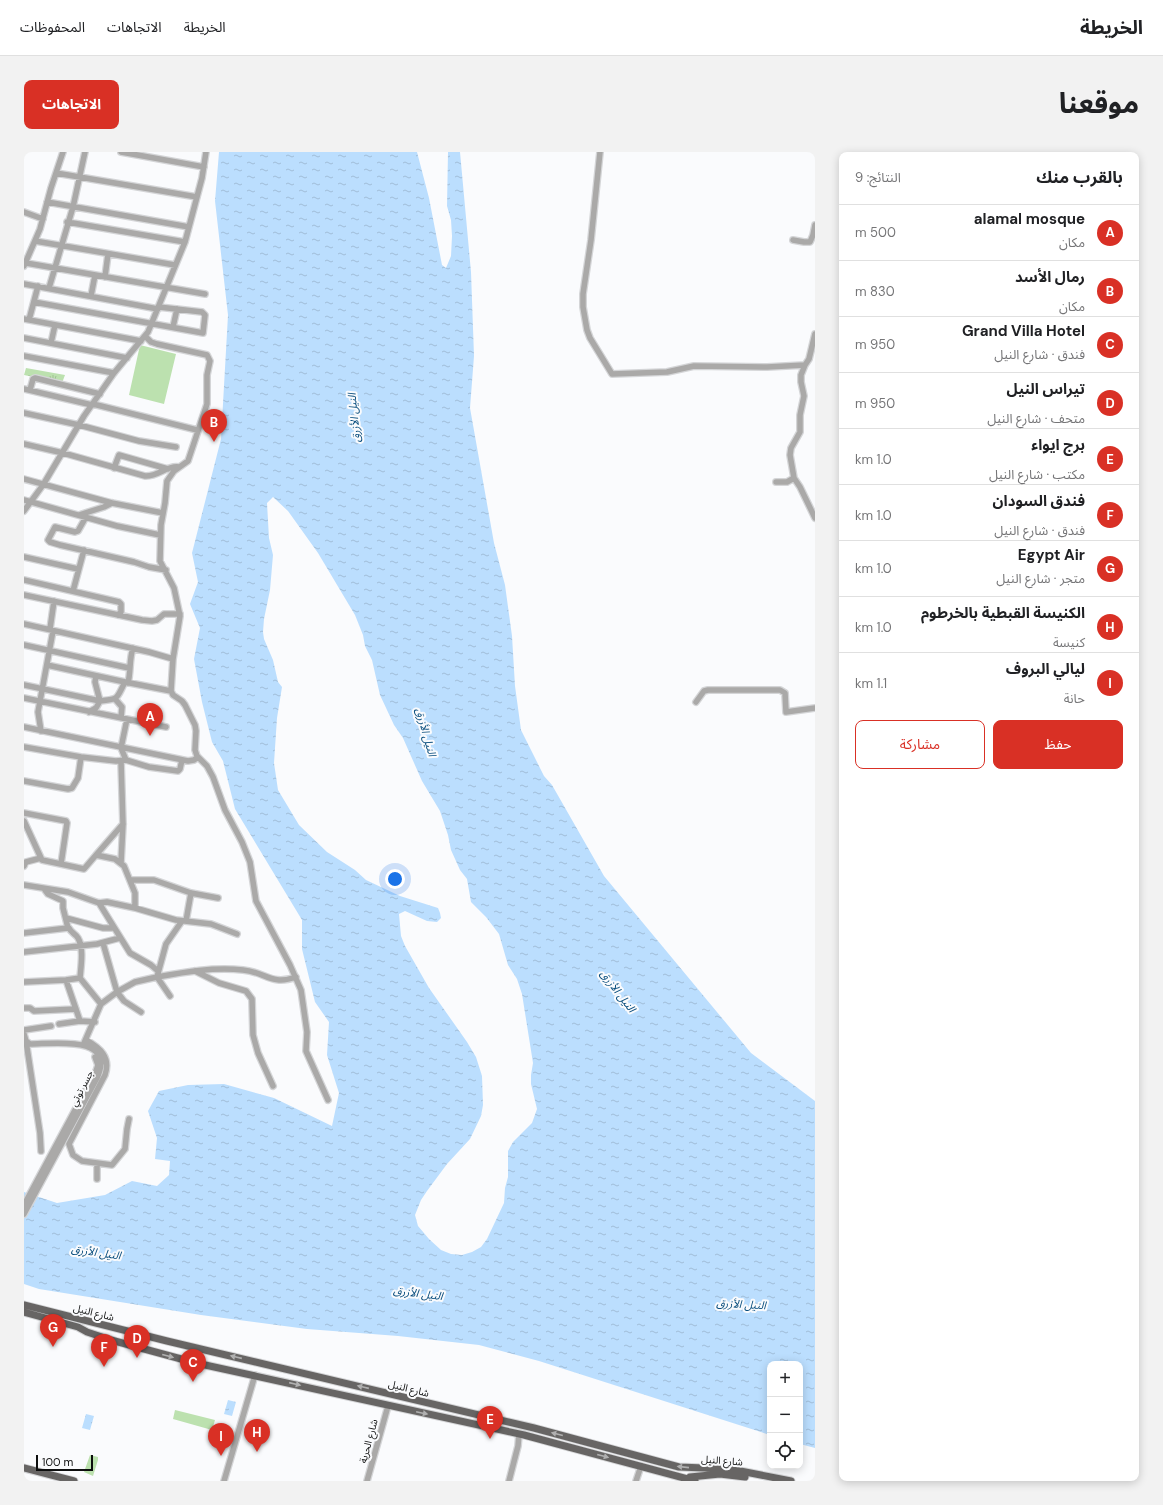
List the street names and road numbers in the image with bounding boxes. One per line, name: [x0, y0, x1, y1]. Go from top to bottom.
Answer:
street label: جسر توتي: [67, 1068, 97, 1109]
street label: شارع النيل: [72, 1301, 116, 1325]
street label: شارع النيل: [387, 1377, 431, 1401]
street label: شارع الحرية: [356, 1418, 382, 1465]
street label: شارع النيل: [701, 1453, 743, 1469]

